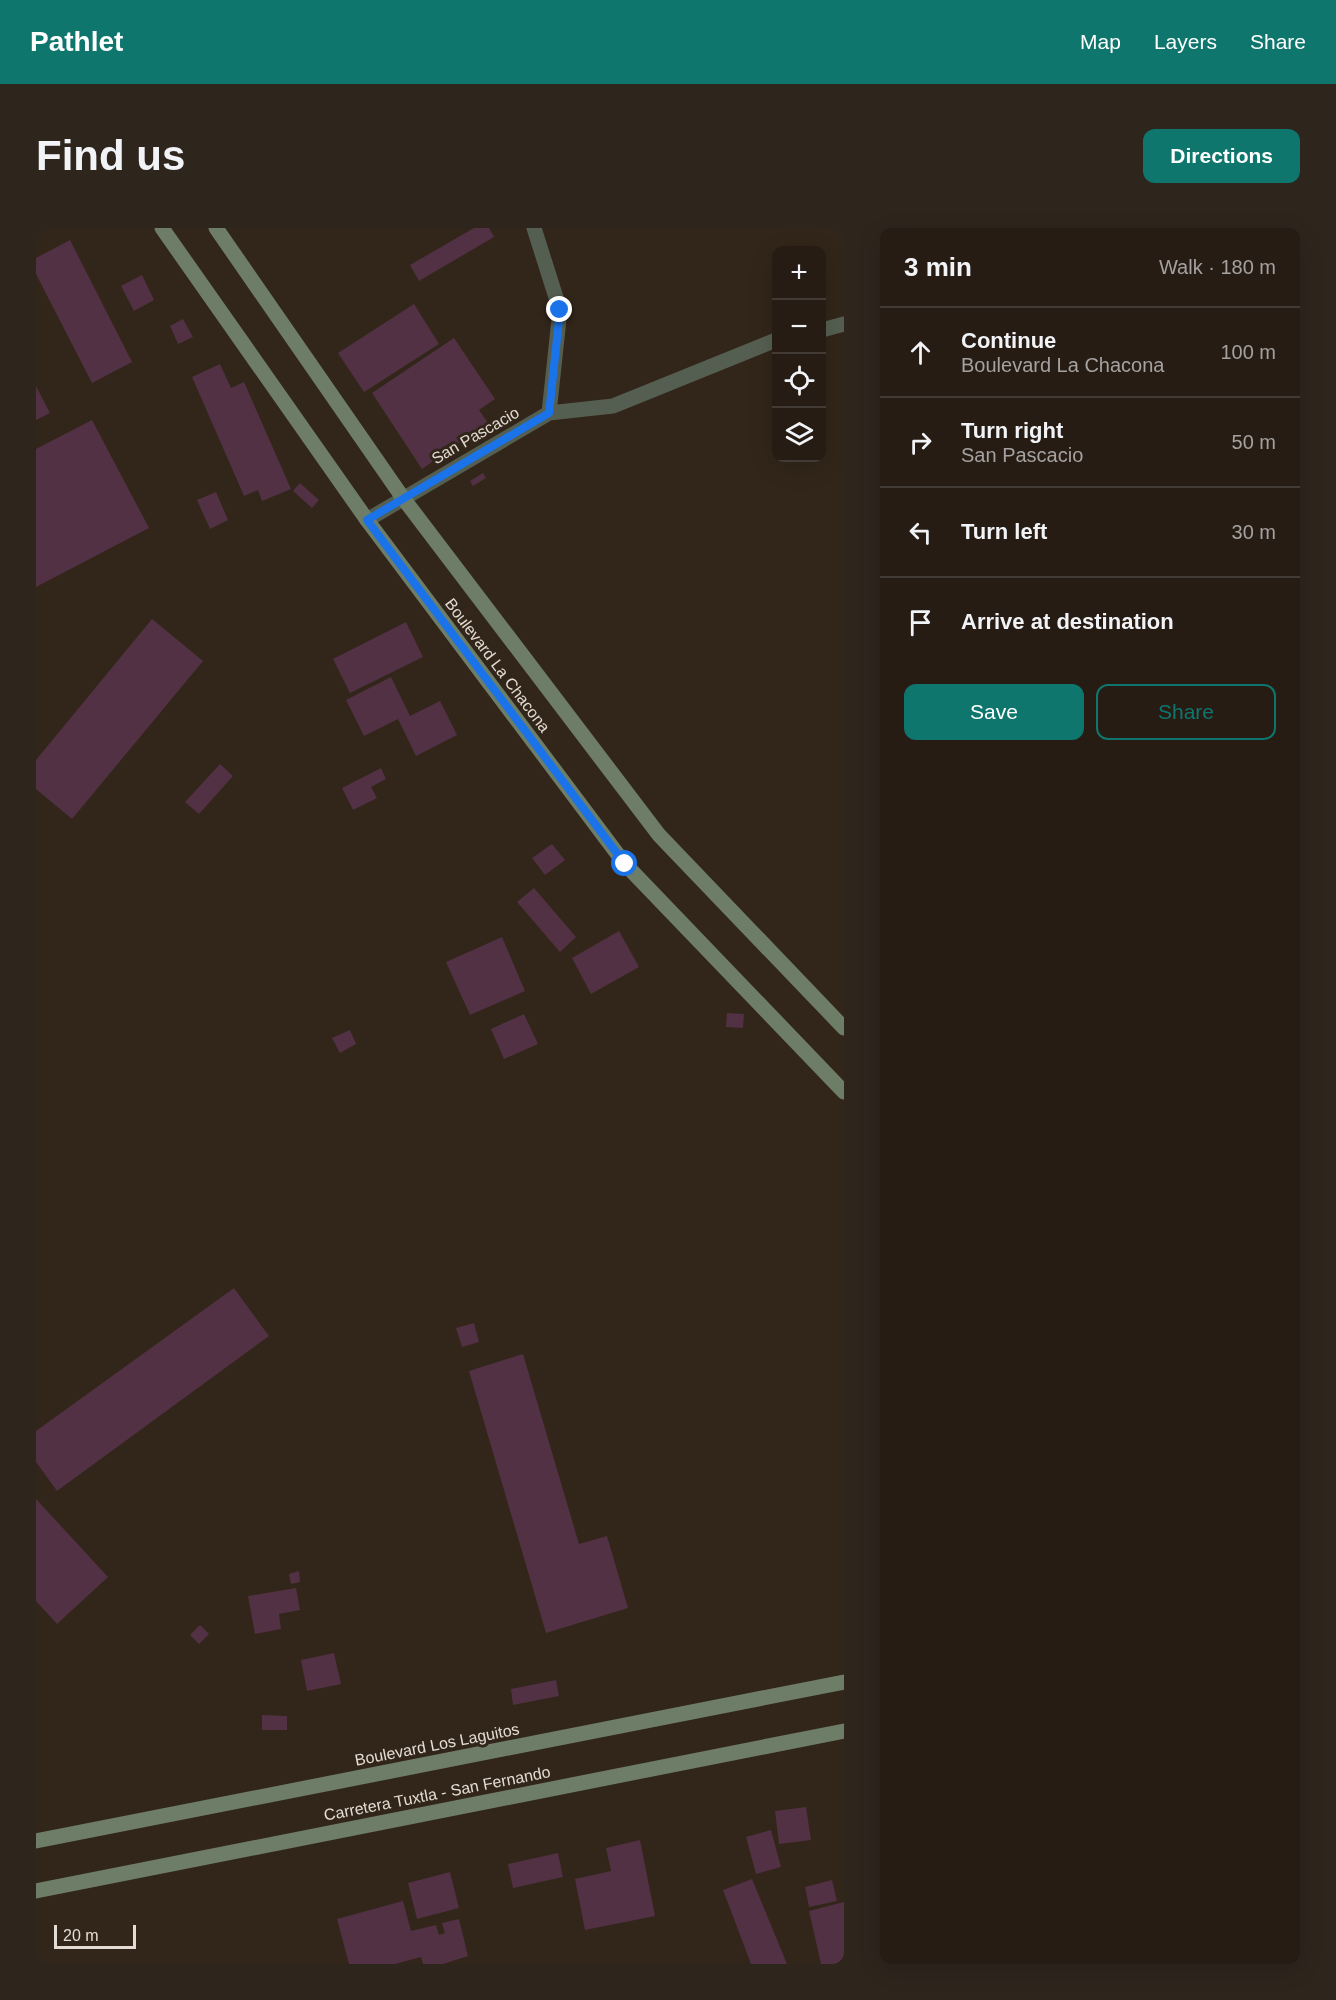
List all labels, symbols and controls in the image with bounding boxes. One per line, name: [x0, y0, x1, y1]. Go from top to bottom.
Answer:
text: Pathlet: [30, 26, 123, 57]
text: Map: [1080, 30, 1121, 53]
text: Layers: [1154, 30, 1217, 53]
text: Share: [1250, 30, 1306, 53]
button: Directions: [1143, 129, 1300, 183]
text: Find us: [36, 132, 185, 179]
map controls: [772, 246, 826, 462]
button: +: [772, 246, 826, 300]
text: 3 min: [904, 252, 972, 282]
text: Walk · 180 m: [1159, 256, 1276, 278]
route end: [546, 296, 572, 322]
button: −: [772, 300, 826, 354]
text: Continue: [961, 328, 1056, 353]
icon: ahead: [904, 336, 937, 369]
text: 100 m: [1220, 341, 1276, 363]
button: locate: [772, 354, 826, 408]
text: Boulevard La Chacona: [961, 354, 1164, 376]
street label: San Pascacio: [429, 404, 522, 467]
button: layers: [772, 408, 826, 462]
text: Turn right: [961, 418, 1063, 443]
icon: right: [904, 426, 937, 459]
text: 50 m: [1232, 431, 1276, 453]
text: San Pascacio: [961, 444, 1083, 466]
icon: left: [904, 516, 937, 549]
text: Turn left: [961, 519, 1047, 544]
text: 30 m: [1232, 521, 1276, 543]
street label: Boulevard La Chacona: [442, 595, 553, 735]
icon: arrive: [904, 606, 937, 639]
text: Arrive at destination: [961, 609, 1174, 634]
button: Save: [904, 684, 1084, 740]
button: Share: [1096, 684, 1276, 740]
route start: [611, 850, 637, 876]
street label: Boulevard Los Laguitos: [353, 1720, 521, 1769]
street label: Carretera Tuxtla - San Fernando: [322, 1763, 552, 1824]
scale bar: [54, 1922, 136, 1950]
text: 20 m: [63, 1927, 99, 1944]

